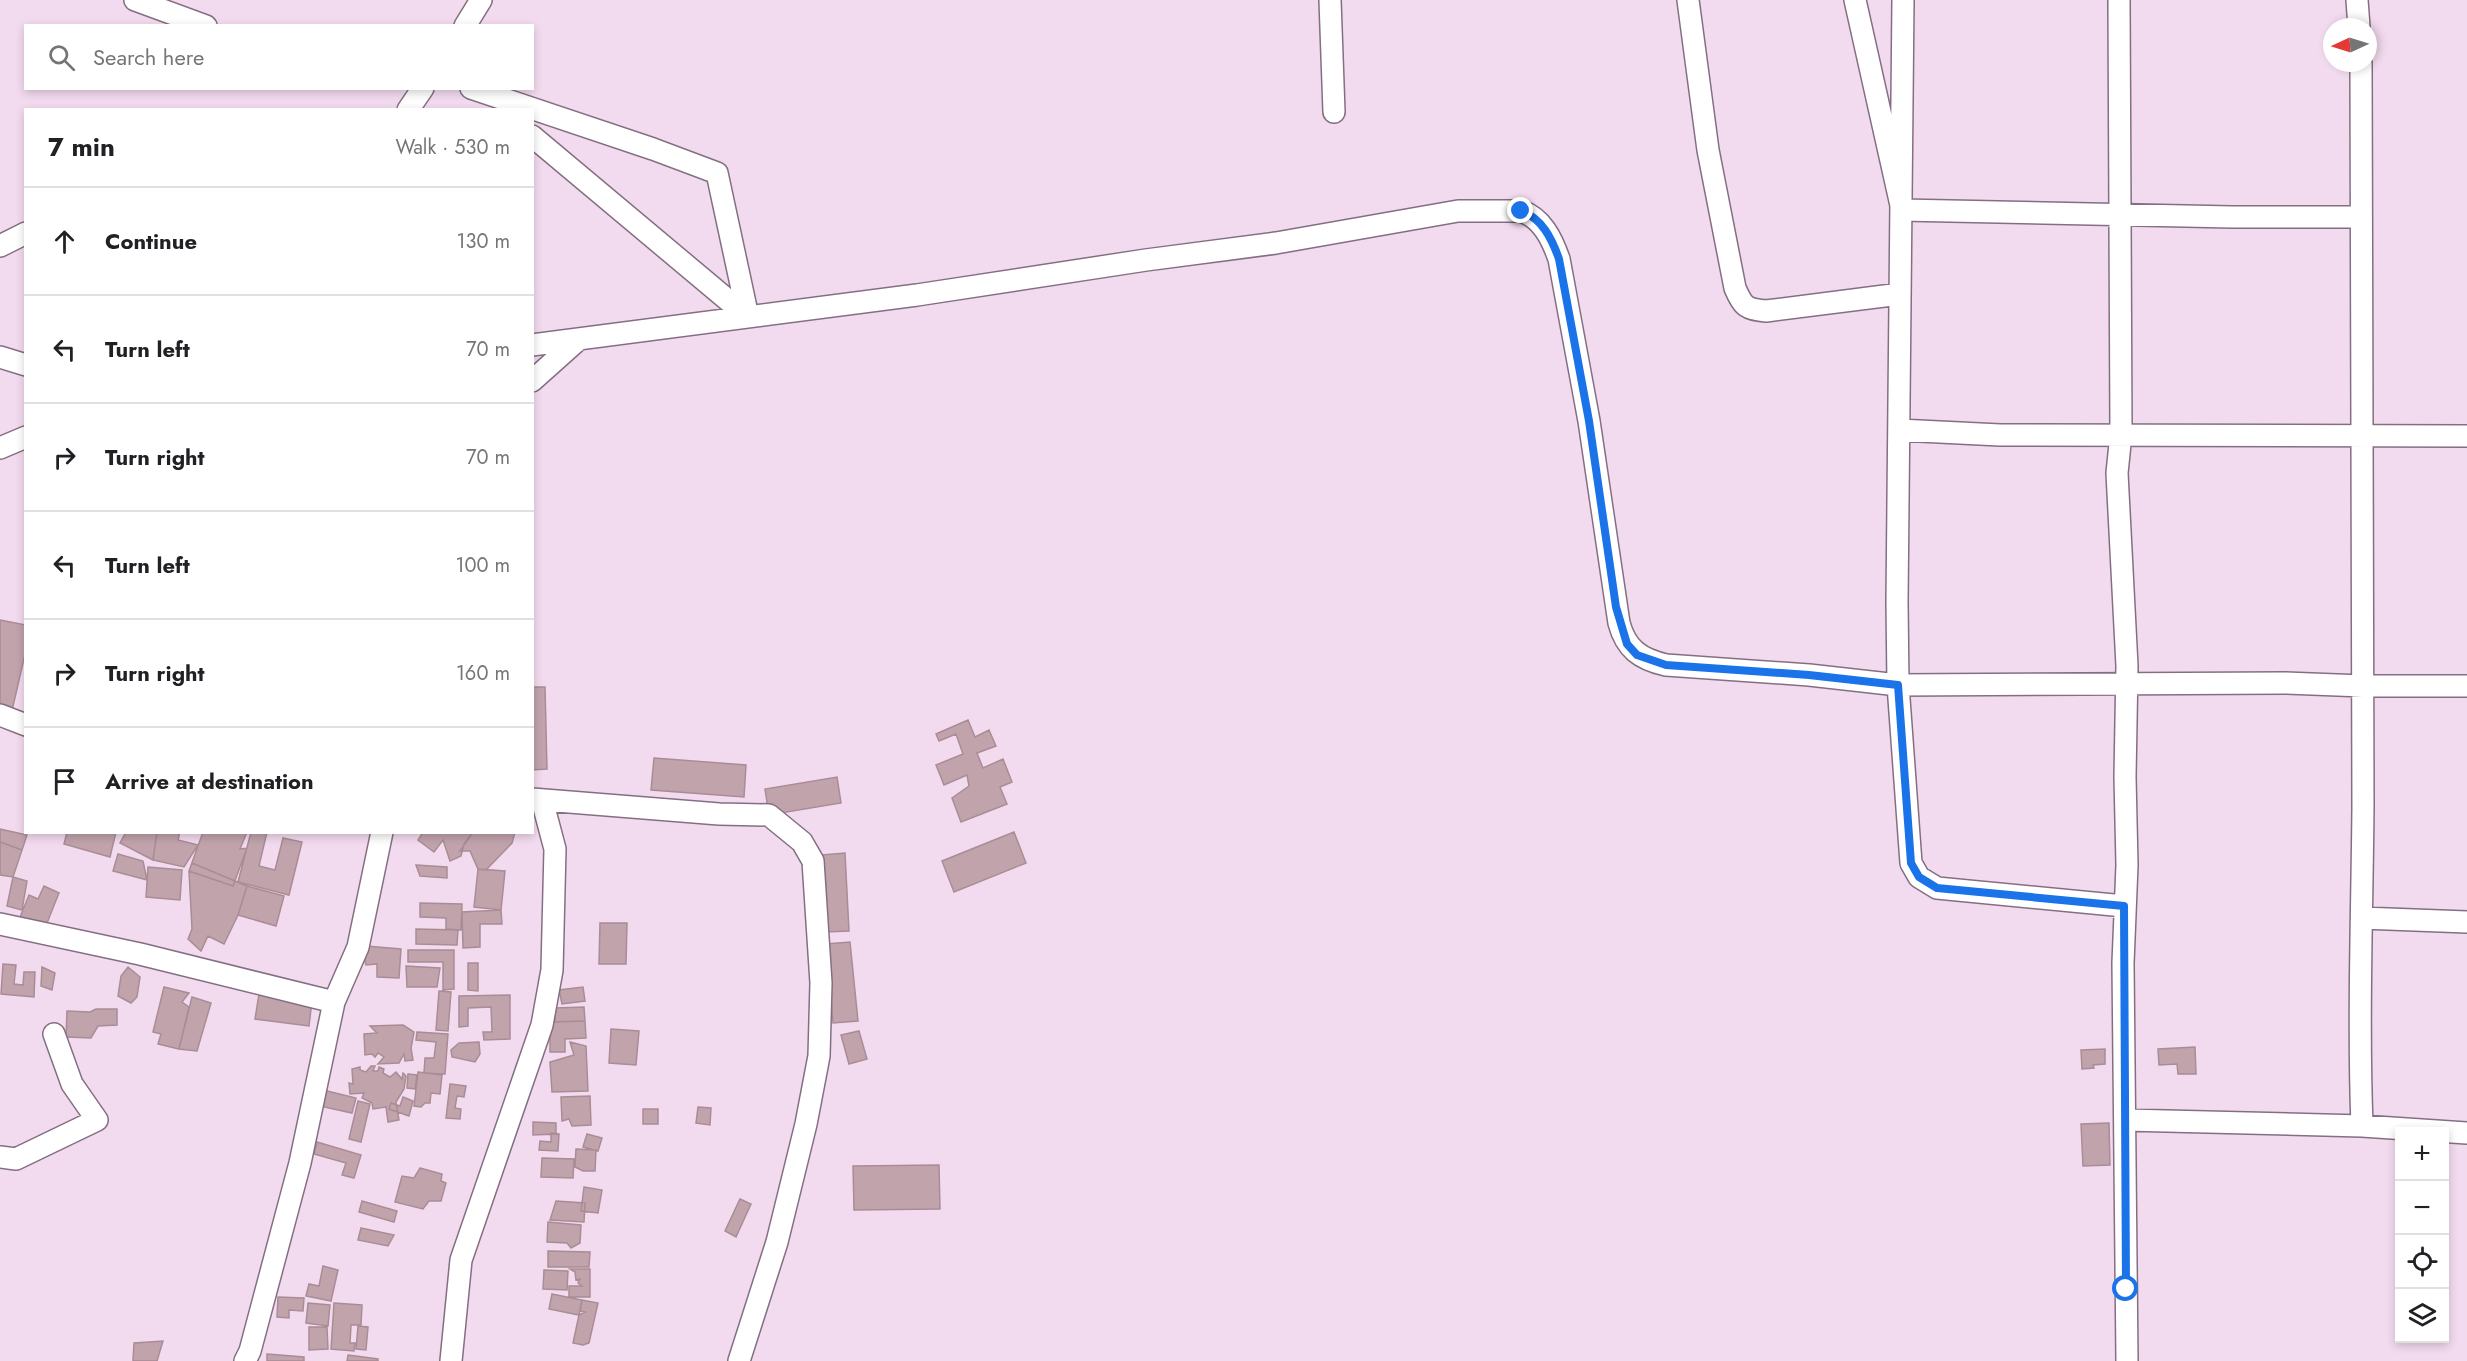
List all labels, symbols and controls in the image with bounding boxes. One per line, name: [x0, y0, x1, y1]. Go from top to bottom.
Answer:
north arrow: [2323, 18, 2377, 72]
search box: [24, 24, 534, 90]
icon: search: [45, 41, 78, 74]
text: Search here: [93, 41, 204, 73]
text: 7 min: [48, 128, 115, 166]
text: Walk · 530 m: [395, 133, 510, 162]
route end: [1507, 197, 1533, 223]
icon: ahead: [48, 225, 81, 258]
text: Continue: [105, 225, 197, 257]
text: 130 m: [456, 227, 510, 256]
icon: left: [48, 333, 81, 366]
text: Turn left: [105, 333, 190, 365]
text: 70 m: [466, 335, 510, 364]
icon: right: [48, 441, 81, 474]
text: Turn right: [105, 441, 205, 473]
text: 70 m: [466, 443, 510, 472]
icon: left: [48, 549, 81, 582]
text: Turn left: [105, 549, 190, 581]
text: 100 m: [455, 551, 510, 580]
icon: right: [48, 657, 81, 690]
text: Turn right: [105, 657, 205, 689]
text: 160 m: [456, 659, 510, 688]
icon: arrive: [48, 765, 81, 798]
text: Arrive at destination: [105, 765, 314, 797]
map controls: [2395, 1127, 2449, 1343]
button: +: [2395, 1127, 2449, 1181]
button: −: [2395, 1181, 2449, 1235]
button: locate: [2395, 1235, 2449, 1289]
route start: [2112, 1275, 2138, 1301]
button: layers: [2395, 1289, 2449, 1343]

